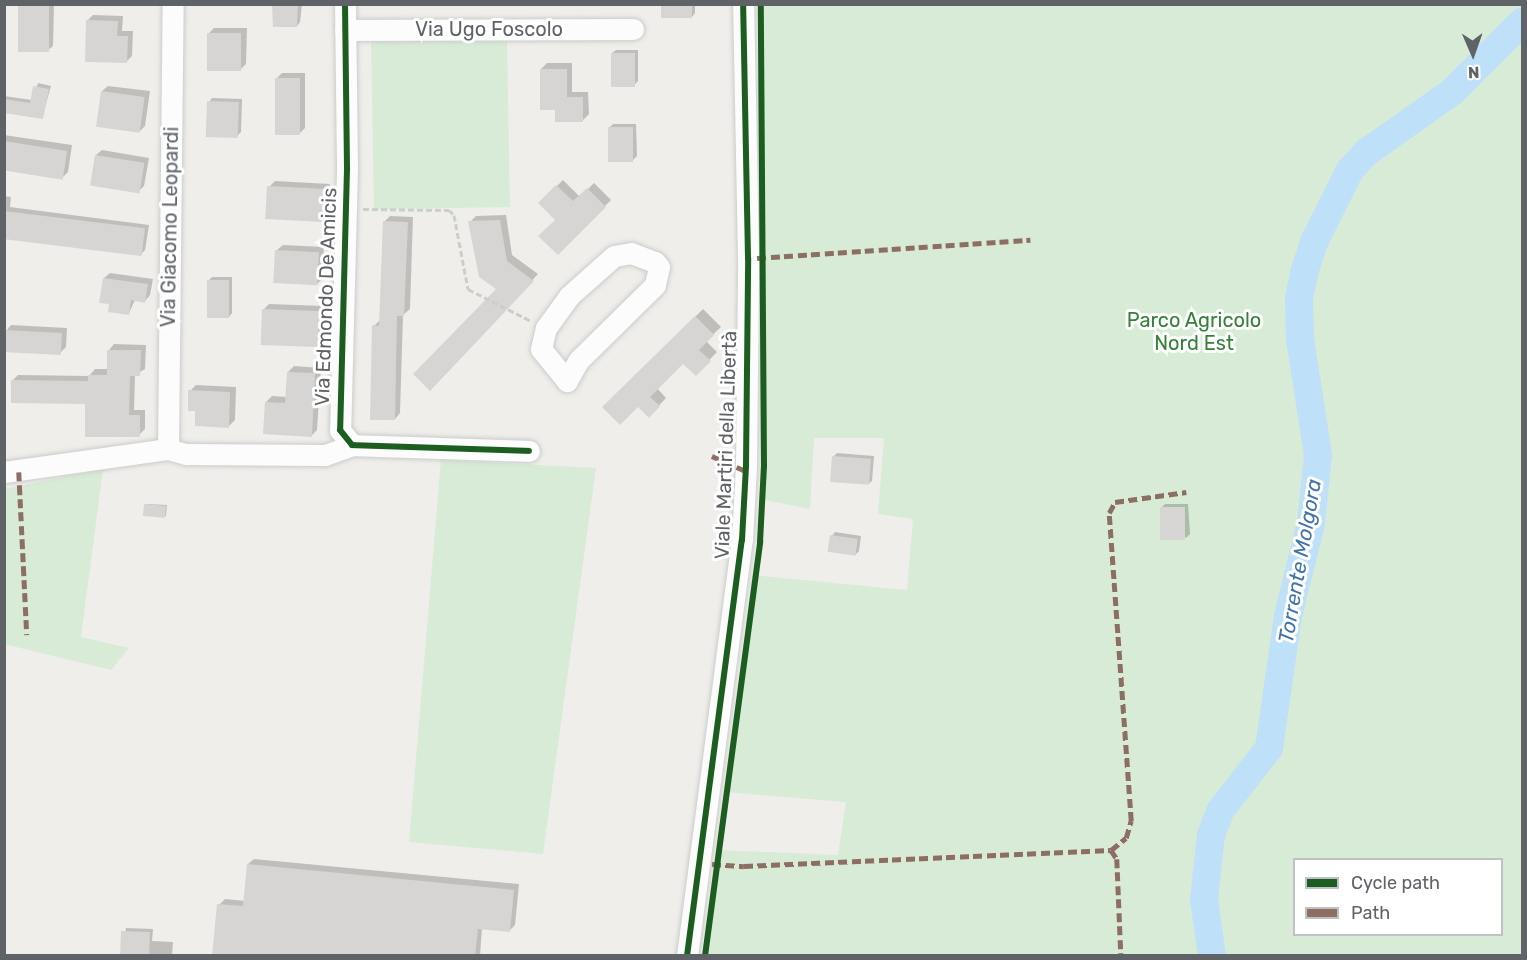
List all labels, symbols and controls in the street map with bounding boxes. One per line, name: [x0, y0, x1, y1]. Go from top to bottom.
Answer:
street label: Via Ugo Foscolo: [415, 17, 563, 41]
north arrow: [1443, 24, 1503, 84]
text: N: [1468, 63, 1480, 82]
street label: Via Giacomo Leopardi: [156, 126, 184, 328]
street label: Via Edmondo De Amicis: [310, 187, 342, 407]
park label: Parco Agricolo Nord Est: [1126, 309, 1262, 356]
street label: Viale Martiri della Libertà: [710, 330, 742, 560]
water label: Torrente Molgora: [1273, 477, 1327, 645]
legend: [1293, 858, 1503, 936]
text: Cycle path: [1351, 872, 1440, 894]
text: Path: [1351, 902, 1390, 924]

